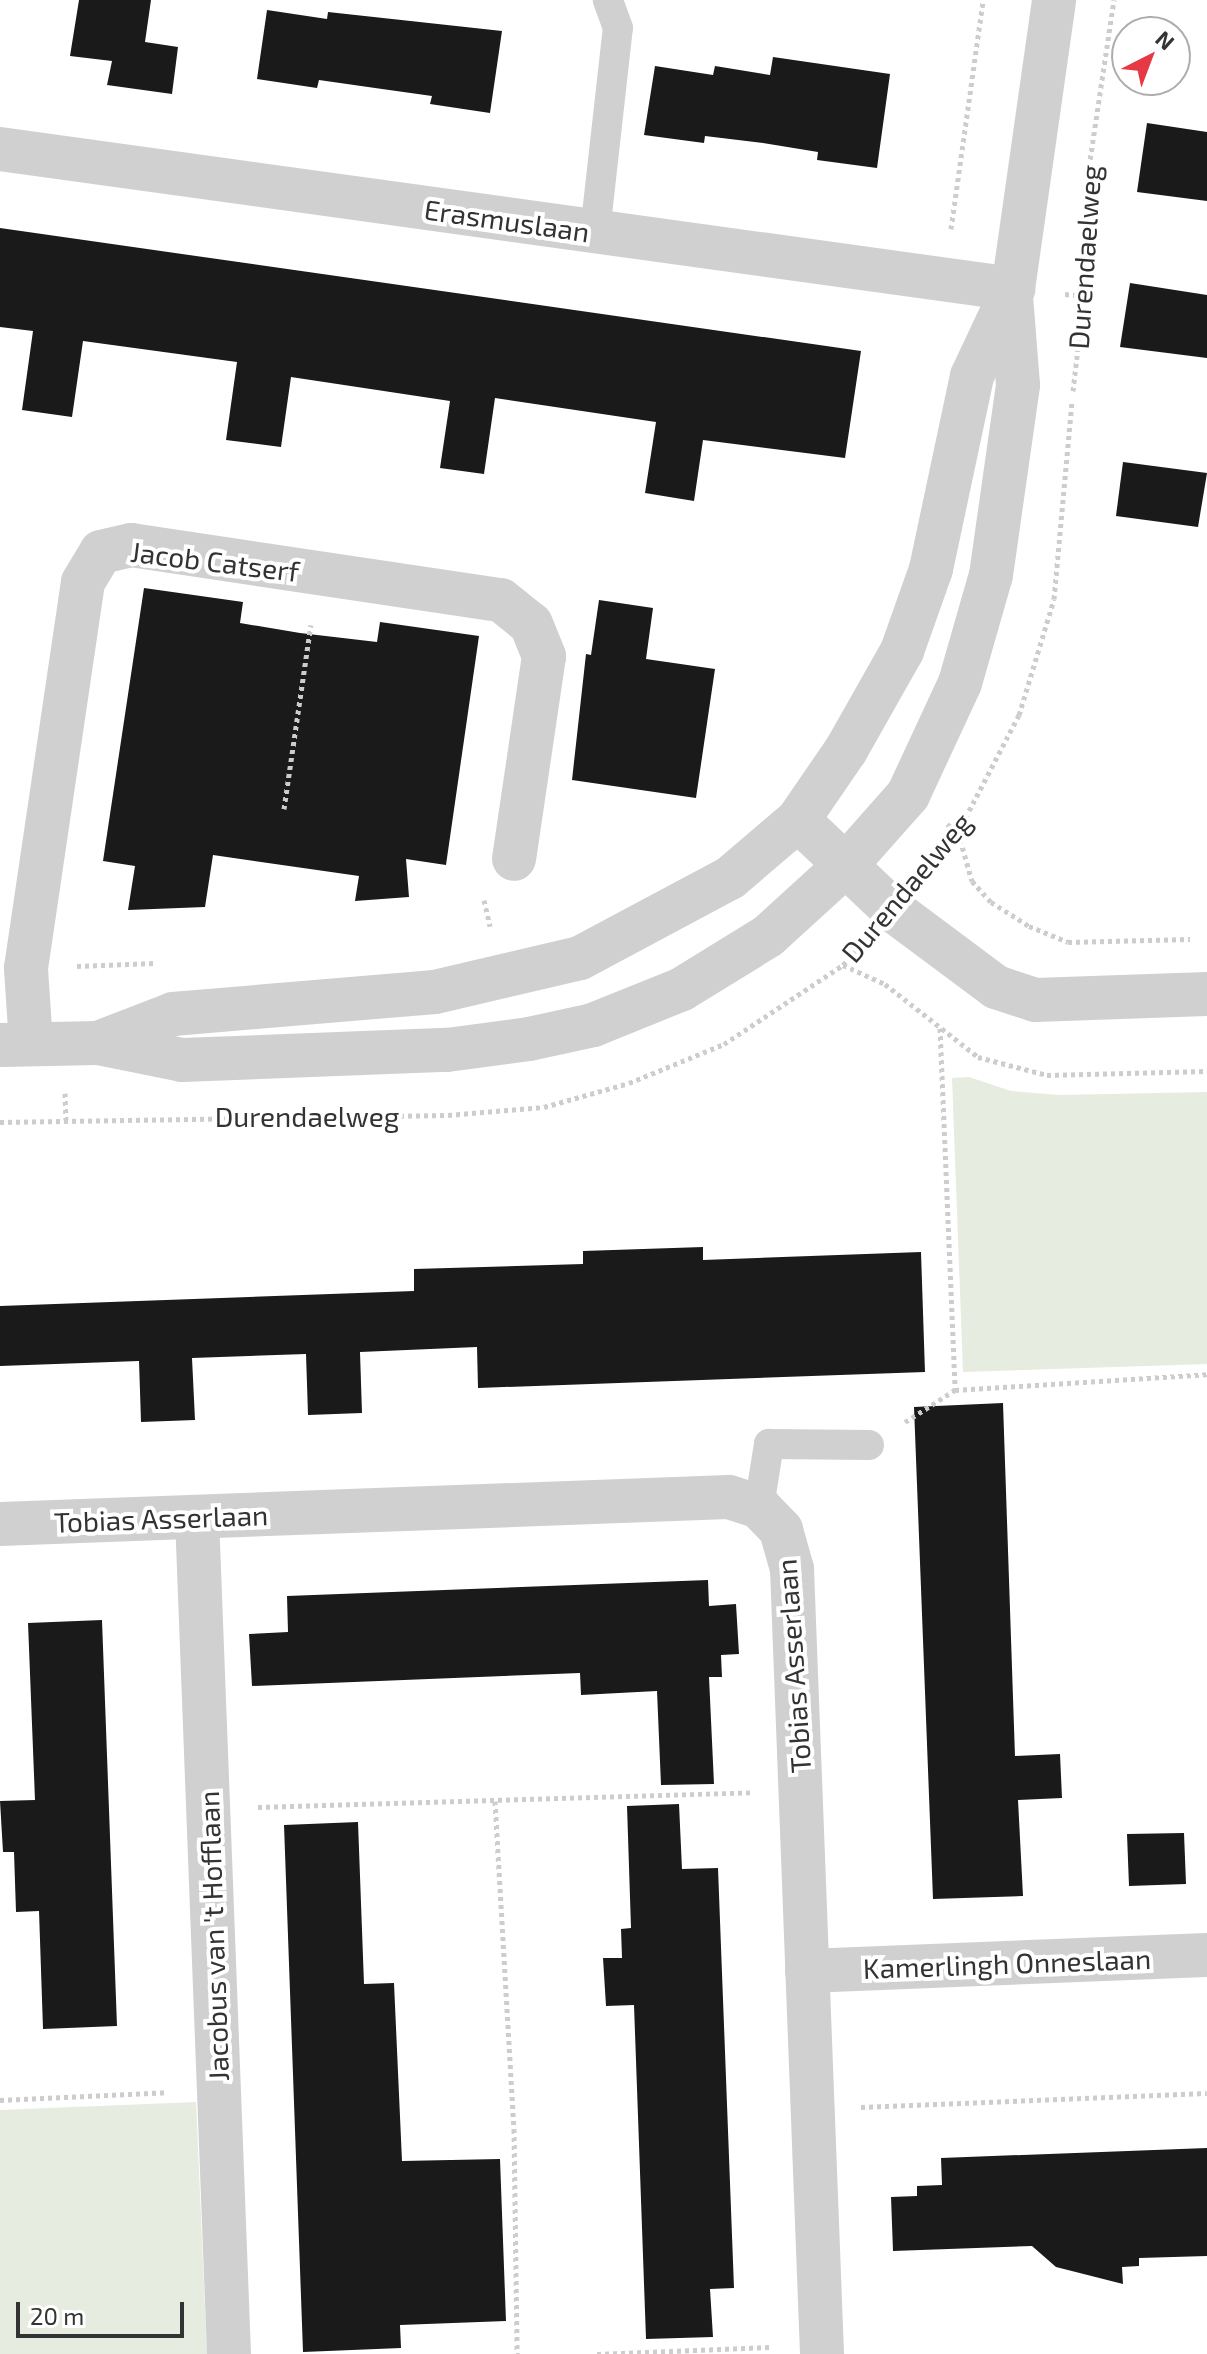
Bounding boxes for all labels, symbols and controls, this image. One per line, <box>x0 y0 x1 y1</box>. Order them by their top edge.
north arrow <box>1111 16 1191 96</box>
text: N <box>1151 25 1180 55</box>
street label: Durendaelweg <box>1061 164 1107 350</box>
street label: Erasmuslaan <box>422 192 592 248</box>
street label: Jacob Catserf <box>129 534 301 588</box>
street label: Durendaelweg <box>834 805 978 969</box>
street label: Durendaelweg <box>215 1099 399 1133</box>
street label: Tobias Asserlaan <box>53 1497 269 1539</box>
street label: Tobias Asserlaan <box>769 1557 817 1775</box>
street label: Jacobus van 't Hofflaan <box>191 1790 235 2082</box>
street label: Kamerlingh Onneslaan <box>862 1941 1152 1985</box>
scale bar <box>20 2286 188 2336</box>
text: 20 m <box>30 2301 84 2330</box>

